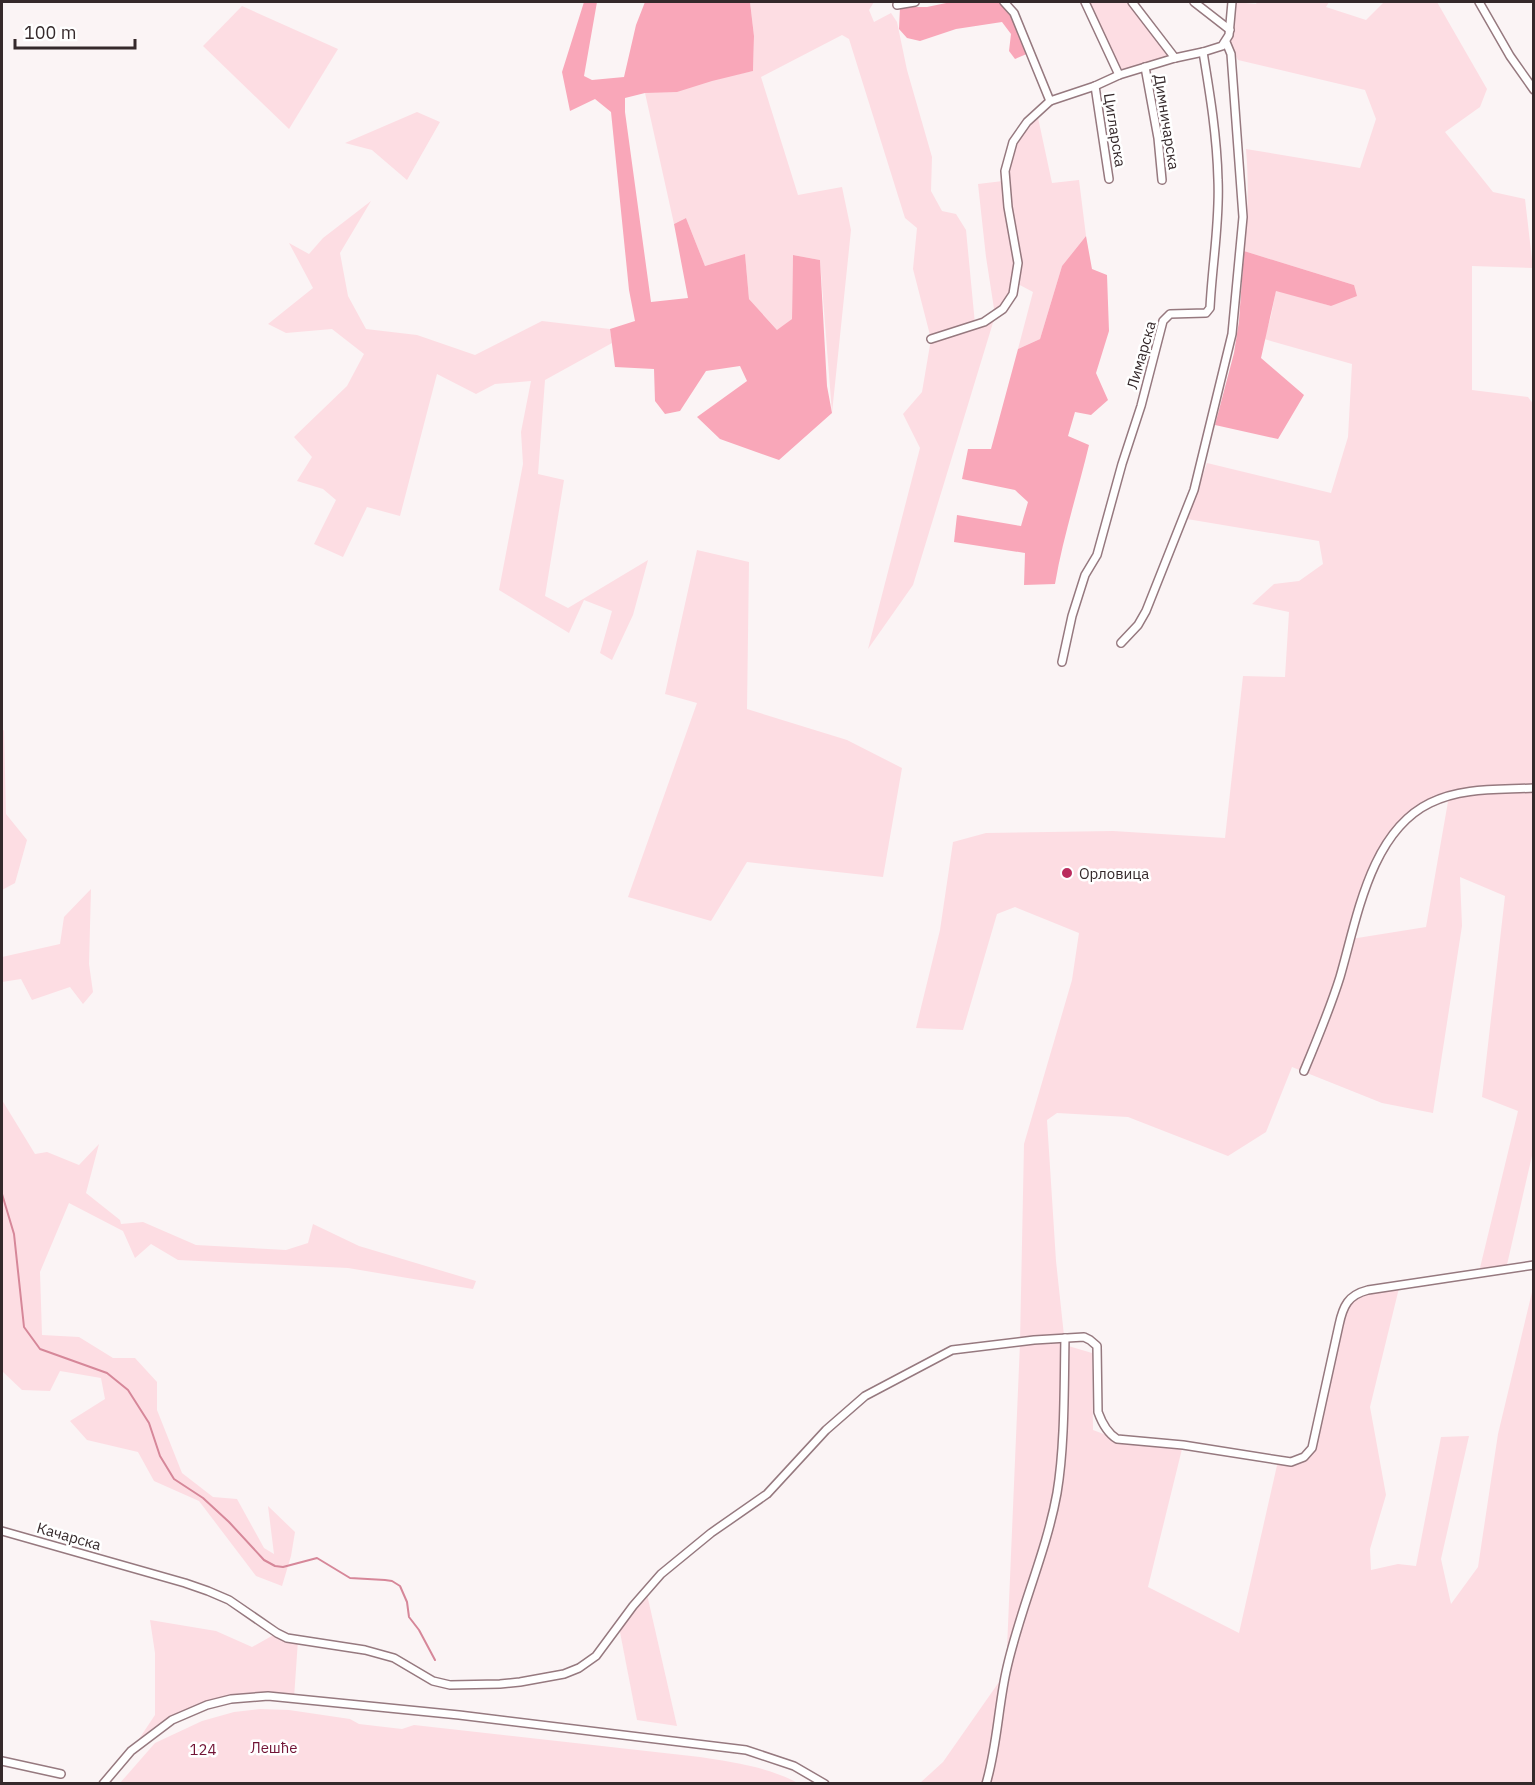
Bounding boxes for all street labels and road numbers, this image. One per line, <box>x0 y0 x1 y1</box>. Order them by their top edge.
street label: Димничарска <box>1150 73 1184 171</box>
street label: Цигларска <box>1100 92 1130 168</box>
street label: Лимарска <box>1122 319 1160 391</box>
street label: Качарска <box>35 1518 103 1554</box>

